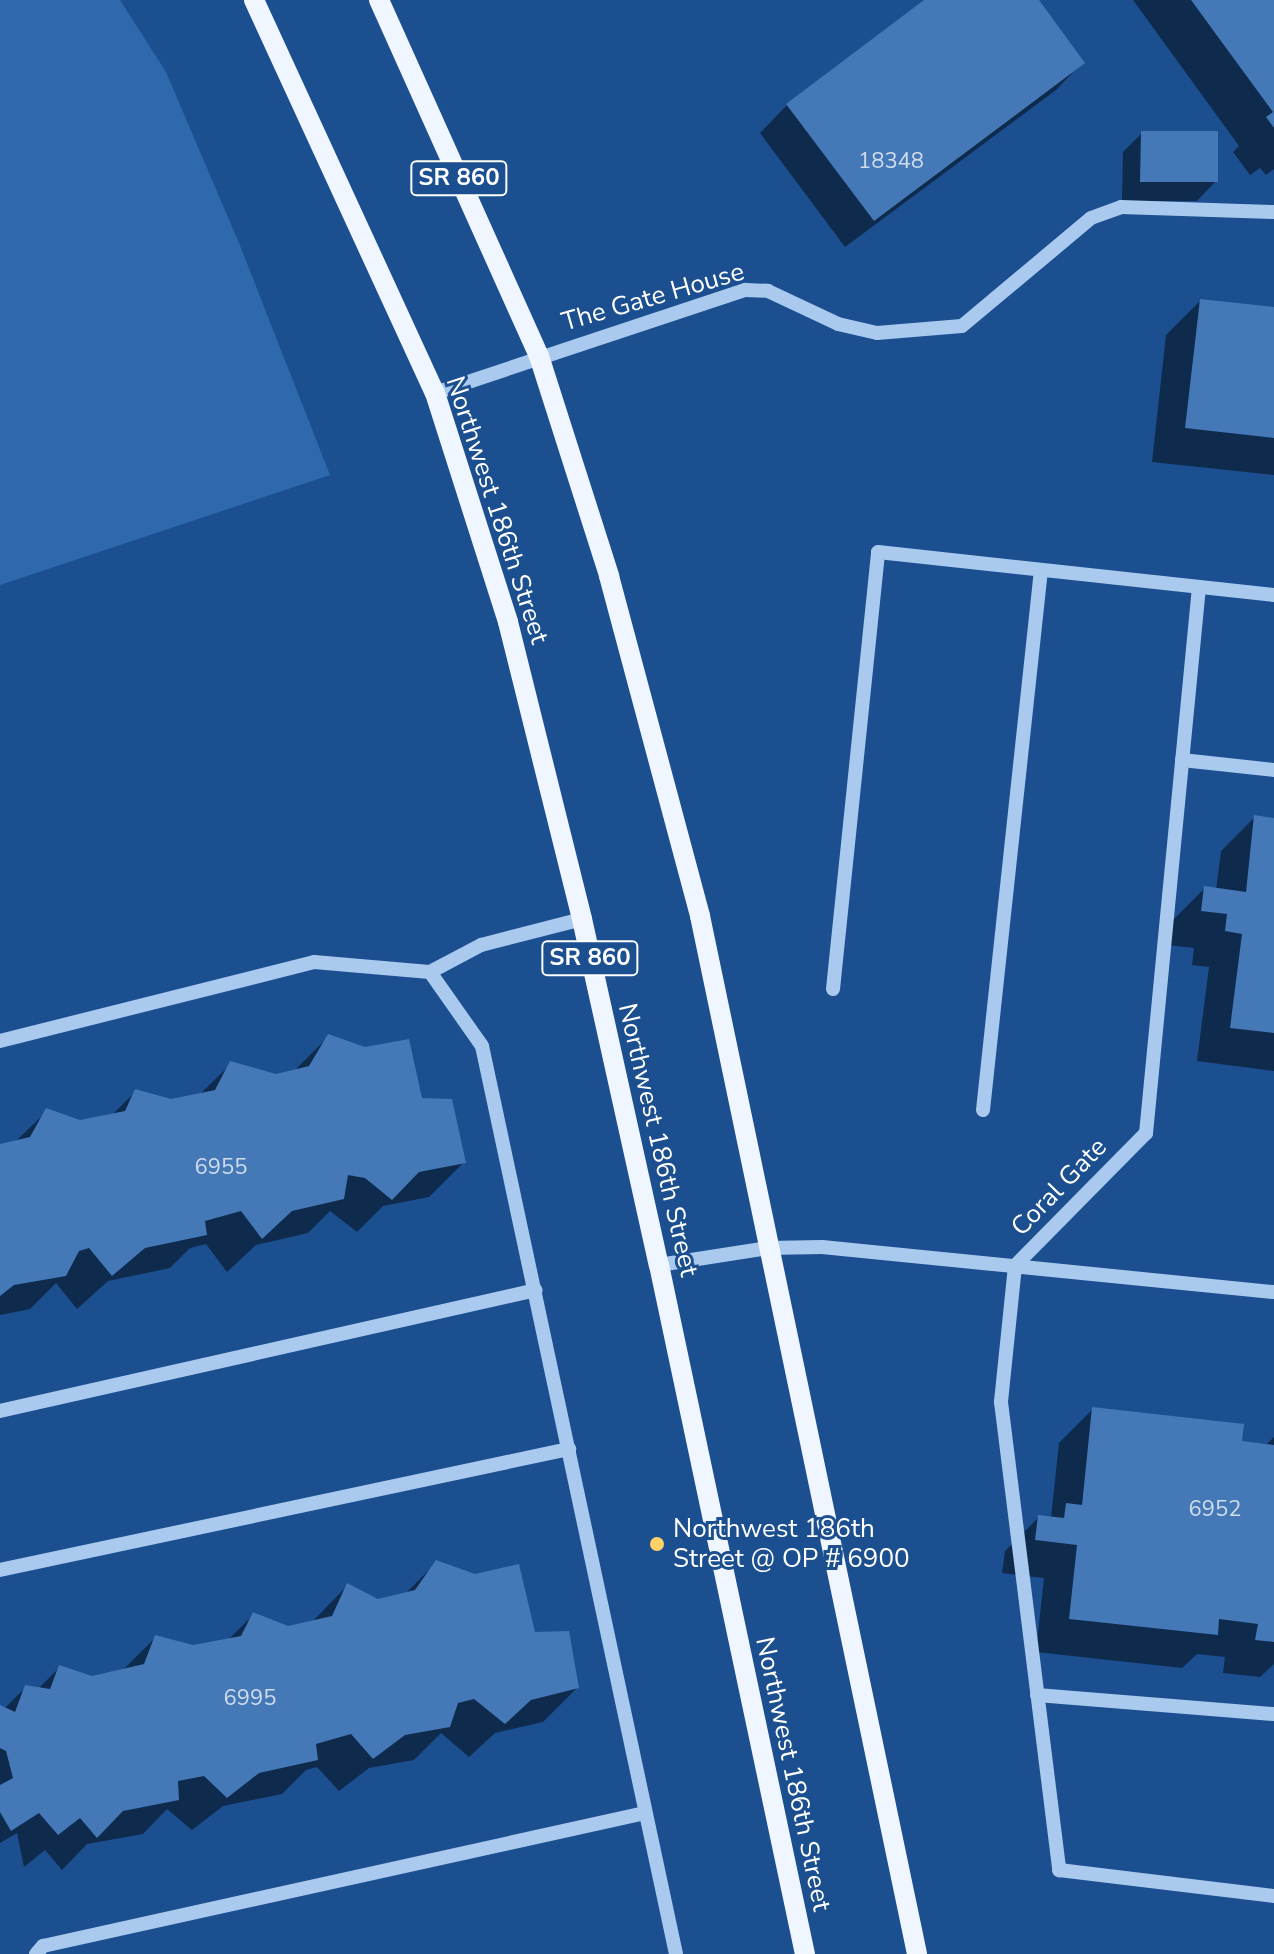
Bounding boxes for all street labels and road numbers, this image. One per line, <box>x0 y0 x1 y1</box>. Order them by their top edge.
road number: SR 860 <box>409 158 509 198</box>
street label: The Gate House <box>558 256 748 338</box>
street label: Northwest 186th Street <box>439 372 555 648</box>
road number: SR 860 <box>540 938 640 978</box>
street label: Northwest 186th Street <box>611 1000 705 1280</box>
street label: Coral Gate <box>1005 1132 1113 1242</box>
street label: Northwest 186th Street <box>749 1634 837 1914</box>

